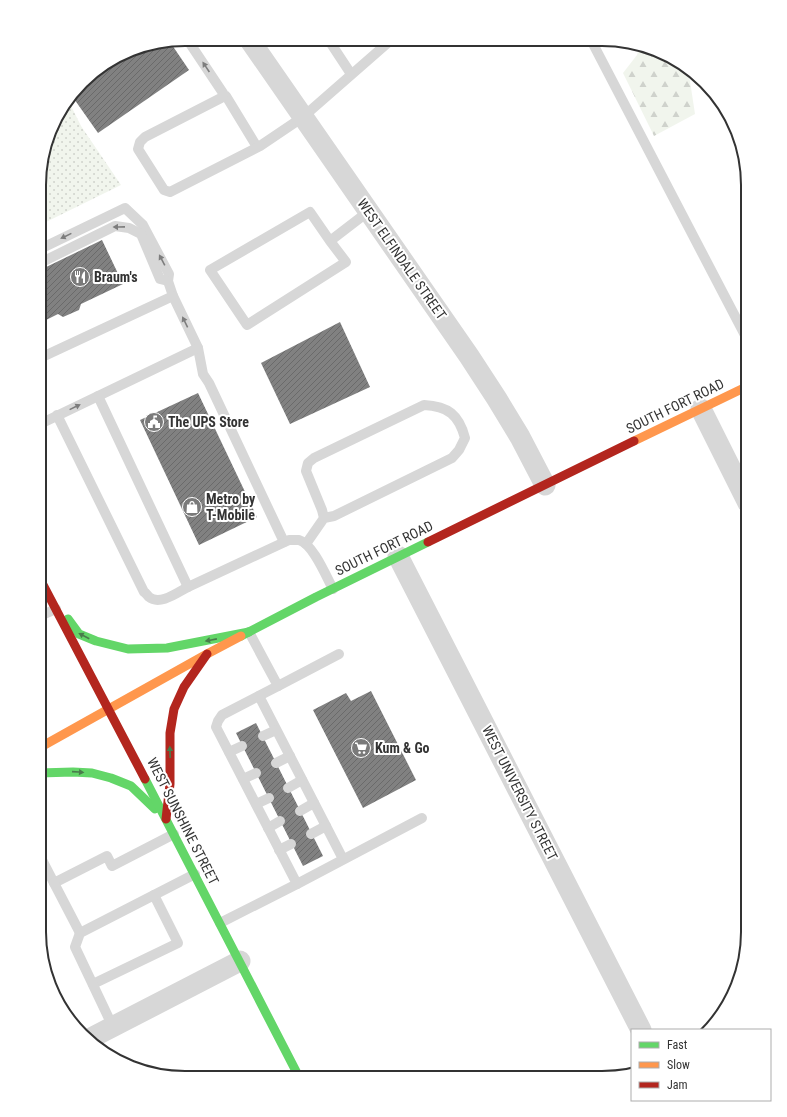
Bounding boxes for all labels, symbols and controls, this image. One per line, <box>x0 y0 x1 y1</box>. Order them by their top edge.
one-way arrow <box>202 62 210 72</box>
street label: WEST ELFINDALE STREET <box>354 196 450 322</box>
one-way arrow <box>112 224 125 230</box>
one-way arrow <box>61 233 72 239</box>
one-way arrow <box>158 254 165 266</box>
restaurant icon: Braum's <box>69 266 91 288</box>
place label: Braum's <box>94 269 138 285</box>
one-way arrow <box>182 316 188 328</box>
street label: SOUTH FORT ROAD <box>624 375 726 437</box>
one-way arrow <box>69 404 81 410</box>
public building icon: The UPS Store <box>143 411 165 433</box>
place label: The UPS Store <box>168 414 249 430</box>
place label: Metro by T-Mobile <box>206 491 256 523</box>
shop icon: Metro by T-Mobile <box>181 496 203 518</box>
street label: SOUTH FORT ROAD <box>333 517 435 579</box>
one-way arrow <box>78 632 90 639</box>
one-way arrow <box>205 637 217 643</box>
street label: WEST UNIVERSITY STREET <box>479 723 561 863</box>
supermarket icon: Kum & Go <box>350 737 372 759</box>
place label: Kum & Go <box>375 740 430 756</box>
one-way arrow <box>167 745 173 758</box>
street label: WEST SUNSHINE STREET <box>144 755 222 887</box>
one-way arrow <box>72 769 84 776</box>
legend <box>631 1029 771 1101</box>
text: Fast <box>667 1038 688 1052</box>
text: Slow <box>667 1058 690 1072</box>
text: Jam <box>667 1078 688 1092</box>

